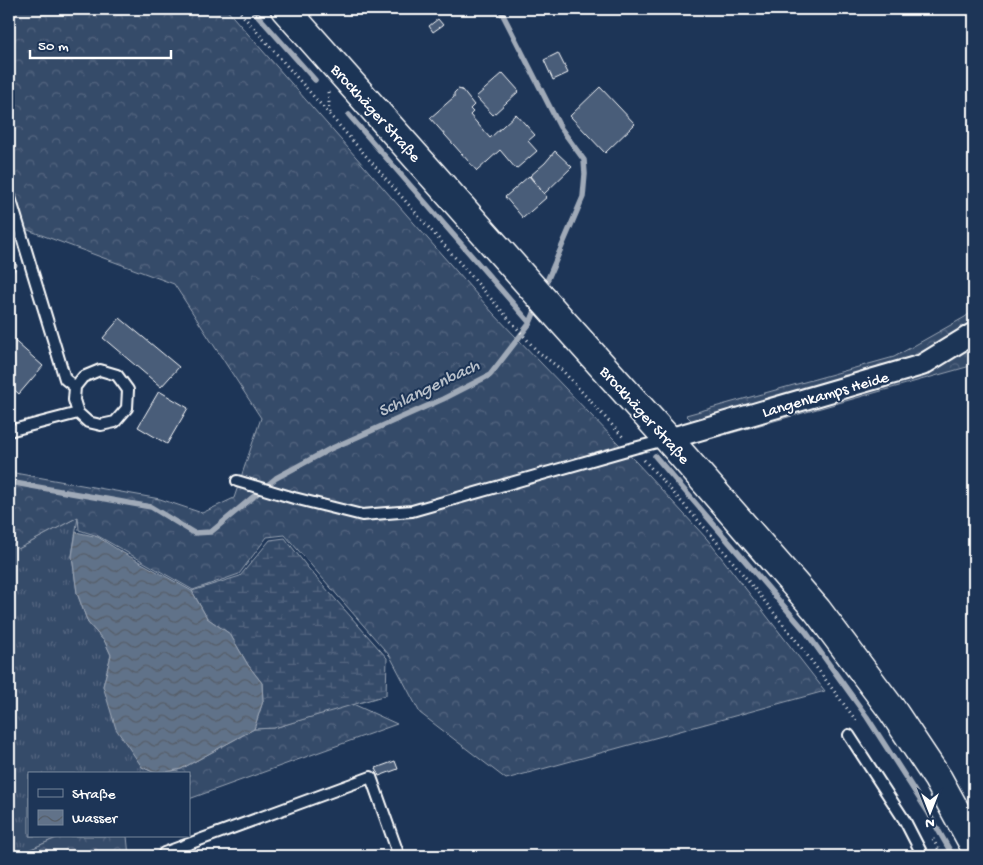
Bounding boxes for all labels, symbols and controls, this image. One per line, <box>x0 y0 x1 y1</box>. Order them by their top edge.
scale bar <box>30 28 171 60</box>
text: 50 m <box>38 38 69 56</box>
street label: Brockhäger Straße <box>325 61 424 168</box>
water label: Schlangenbach <box>375 356 483 423</box>
street label: Brockhäger Straße <box>594 363 693 470</box>
street label: Langenkamps Heide <box>761 369 892 424</box>
legend <box>28 772 190 838</box>
text: Straße <box>72 786 116 804</box>
north arrow <box>906 788 956 838</box>
text: Wasser <box>72 810 119 828</box>
text: N <box>925 814 935 831</box>

